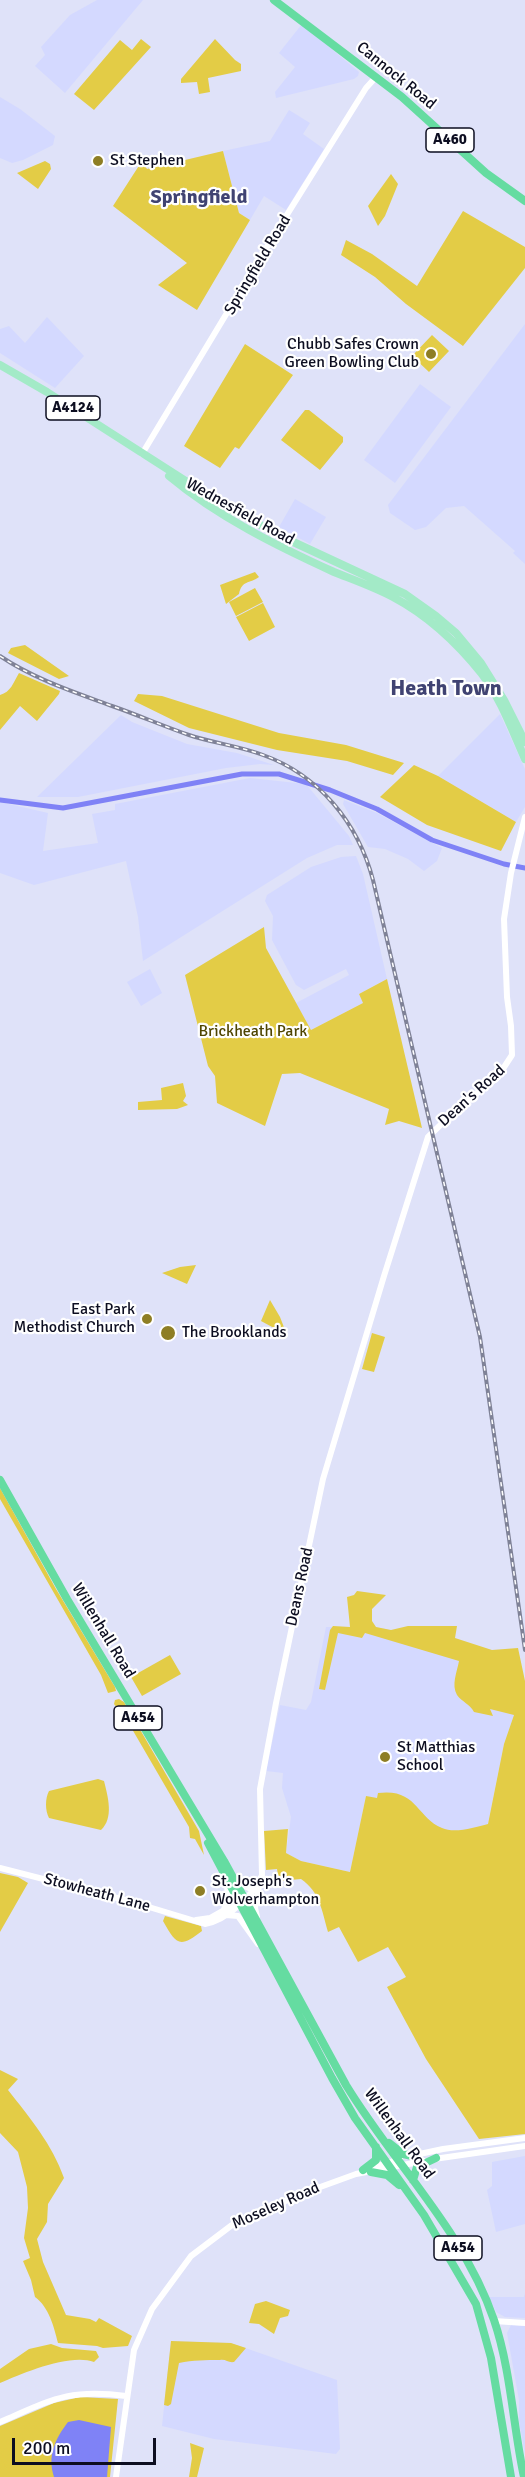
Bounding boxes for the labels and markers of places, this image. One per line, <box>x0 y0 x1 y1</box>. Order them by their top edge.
place label: St Stephen <box>110 151 184 171</box>
marker: St Stephen <box>91 154 105 168</box>
place label: Chubb Safes Crown Green Bowling Club <box>284 335 419 373</box>
marker: Chubb Safes Crown Green Bowling Club <box>424 347 438 361</box>
place label: East Park Methodist Church <box>14 1300 135 1338</box>
marker: East Park Methodist Church <box>140 1312 154 1326</box>
place label: The Brooklands <box>182 1323 287 1343</box>
marker: The Brooklands <box>159 1324 177 1342</box>
place label: St Matthias School <box>397 1738 475 1776</box>
marker: St Matthias School <box>378 1750 392 1764</box>
place label: St. Joseph's Wolverhampton <box>212 1872 319 1910</box>
marker: St. Joseph's Wolverhampton <box>193 1884 207 1898</box>

